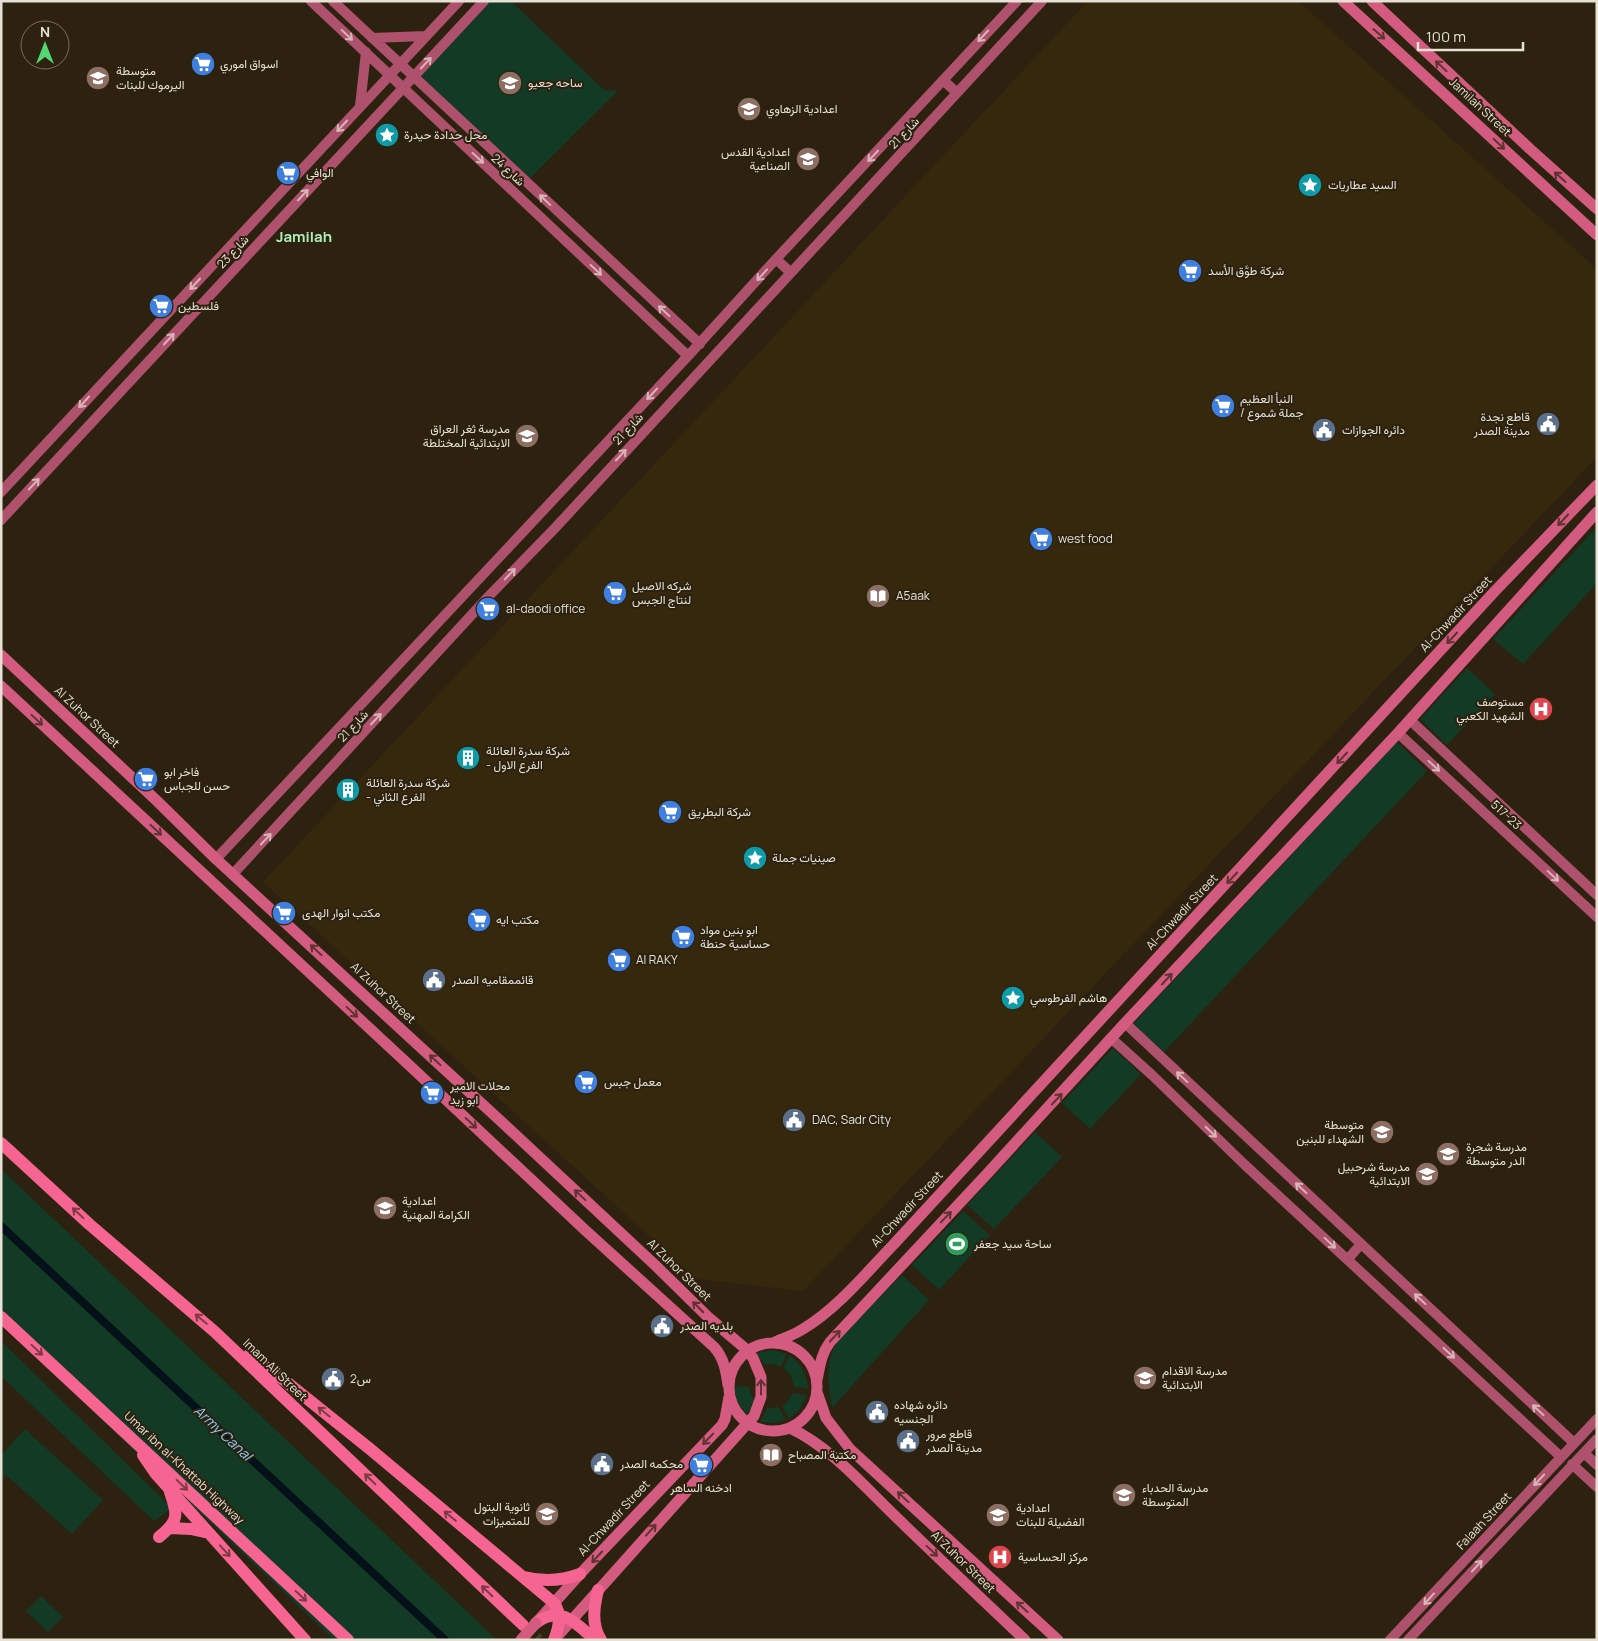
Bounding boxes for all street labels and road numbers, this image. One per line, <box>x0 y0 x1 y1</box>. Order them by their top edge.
street label: Jamilah Street <box>1445 73 1515 140</box>
street label: شارع 21 <box>884 113 924 153</box>
street label: شارع 24 <box>487 150 529 190</box>
street label: شارع 23 <box>213 231 253 273</box>
street label: شارع 21 <box>608 409 648 449</box>
street label: Al-Chwadir Street <box>1416 572 1496 655</box>
street label: Al Zuhor Street <box>51 682 124 751</box>
street label: شارع 21 <box>333 706 373 746</box>
street label: 517-23 <box>1487 796 1525 833</box>
street label: Al-Chwadir Street <box>1142 870 1222 953</box>
street label: Al Zuhor Street <box>347 958 420 1027</box>
street label: Al-Chwadir Street <box>867 1167 947 1250</box>
street label: Al Zuhor Street <box>643 1235 715 1305</box>
street label: Imam Ali Street <box>240 1335 311 1405</box>
street label: Umar ibn al-Khattab Highway <box>121 1407 249 1528</box>
street label: Al-Chwadir Street <box>574 1476 654 1559</box>
street label: Falaah Street <box>1452 1488 1515 1553</box>
street label: Al Zuhor Street <box>927 1527 999 1597</box>

